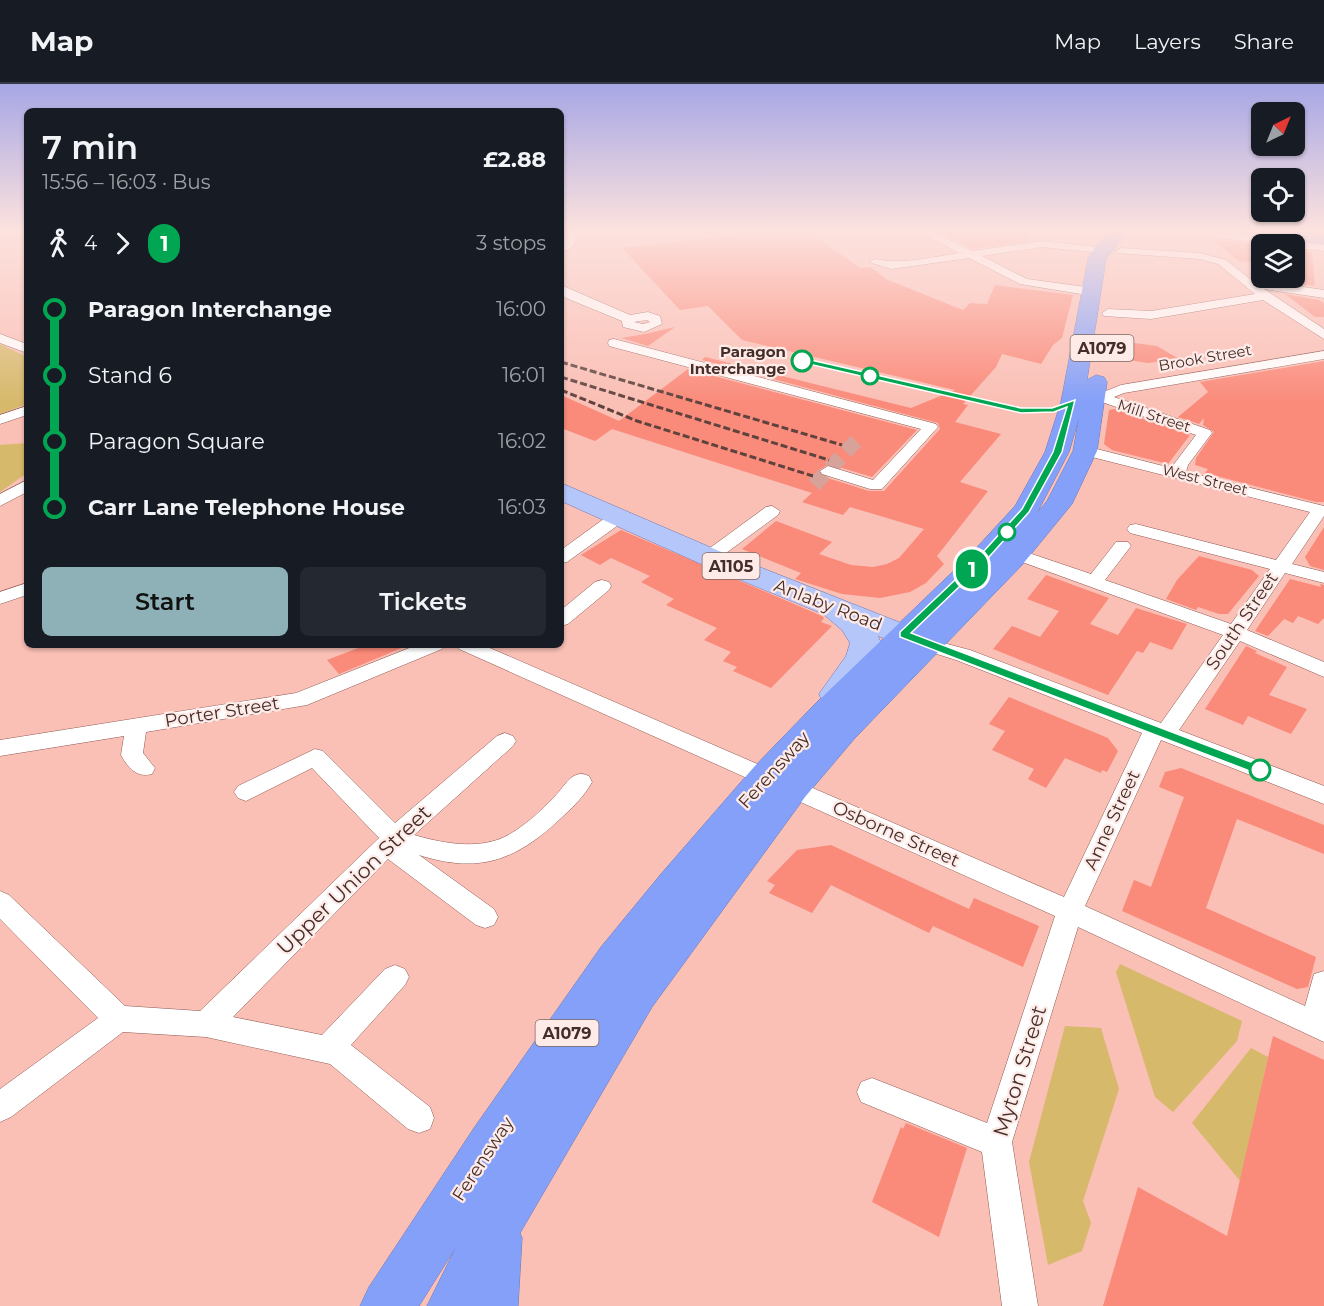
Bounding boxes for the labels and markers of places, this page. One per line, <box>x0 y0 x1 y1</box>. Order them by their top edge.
place label: Paragon Interchange <box>690 342 786 378</box>
marker: Paragon Interchange <box>791 350 813 372</box>
unlabelled marker <box>861 367 879 385</box>
unlabelled marker <box>998 523 1016 541</box>
unlabelled marker <box>1249 759 1271 781</box>

